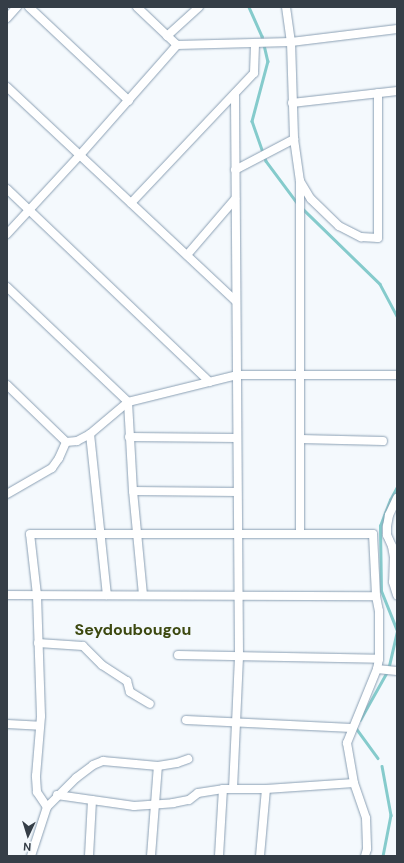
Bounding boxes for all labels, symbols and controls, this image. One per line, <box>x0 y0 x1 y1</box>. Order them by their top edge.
district label: Seydoubougou <box>75 620 191 640</box>
north arrow <box>8 815 48 855</box>
text: N <box>23 840 32 854</box>

